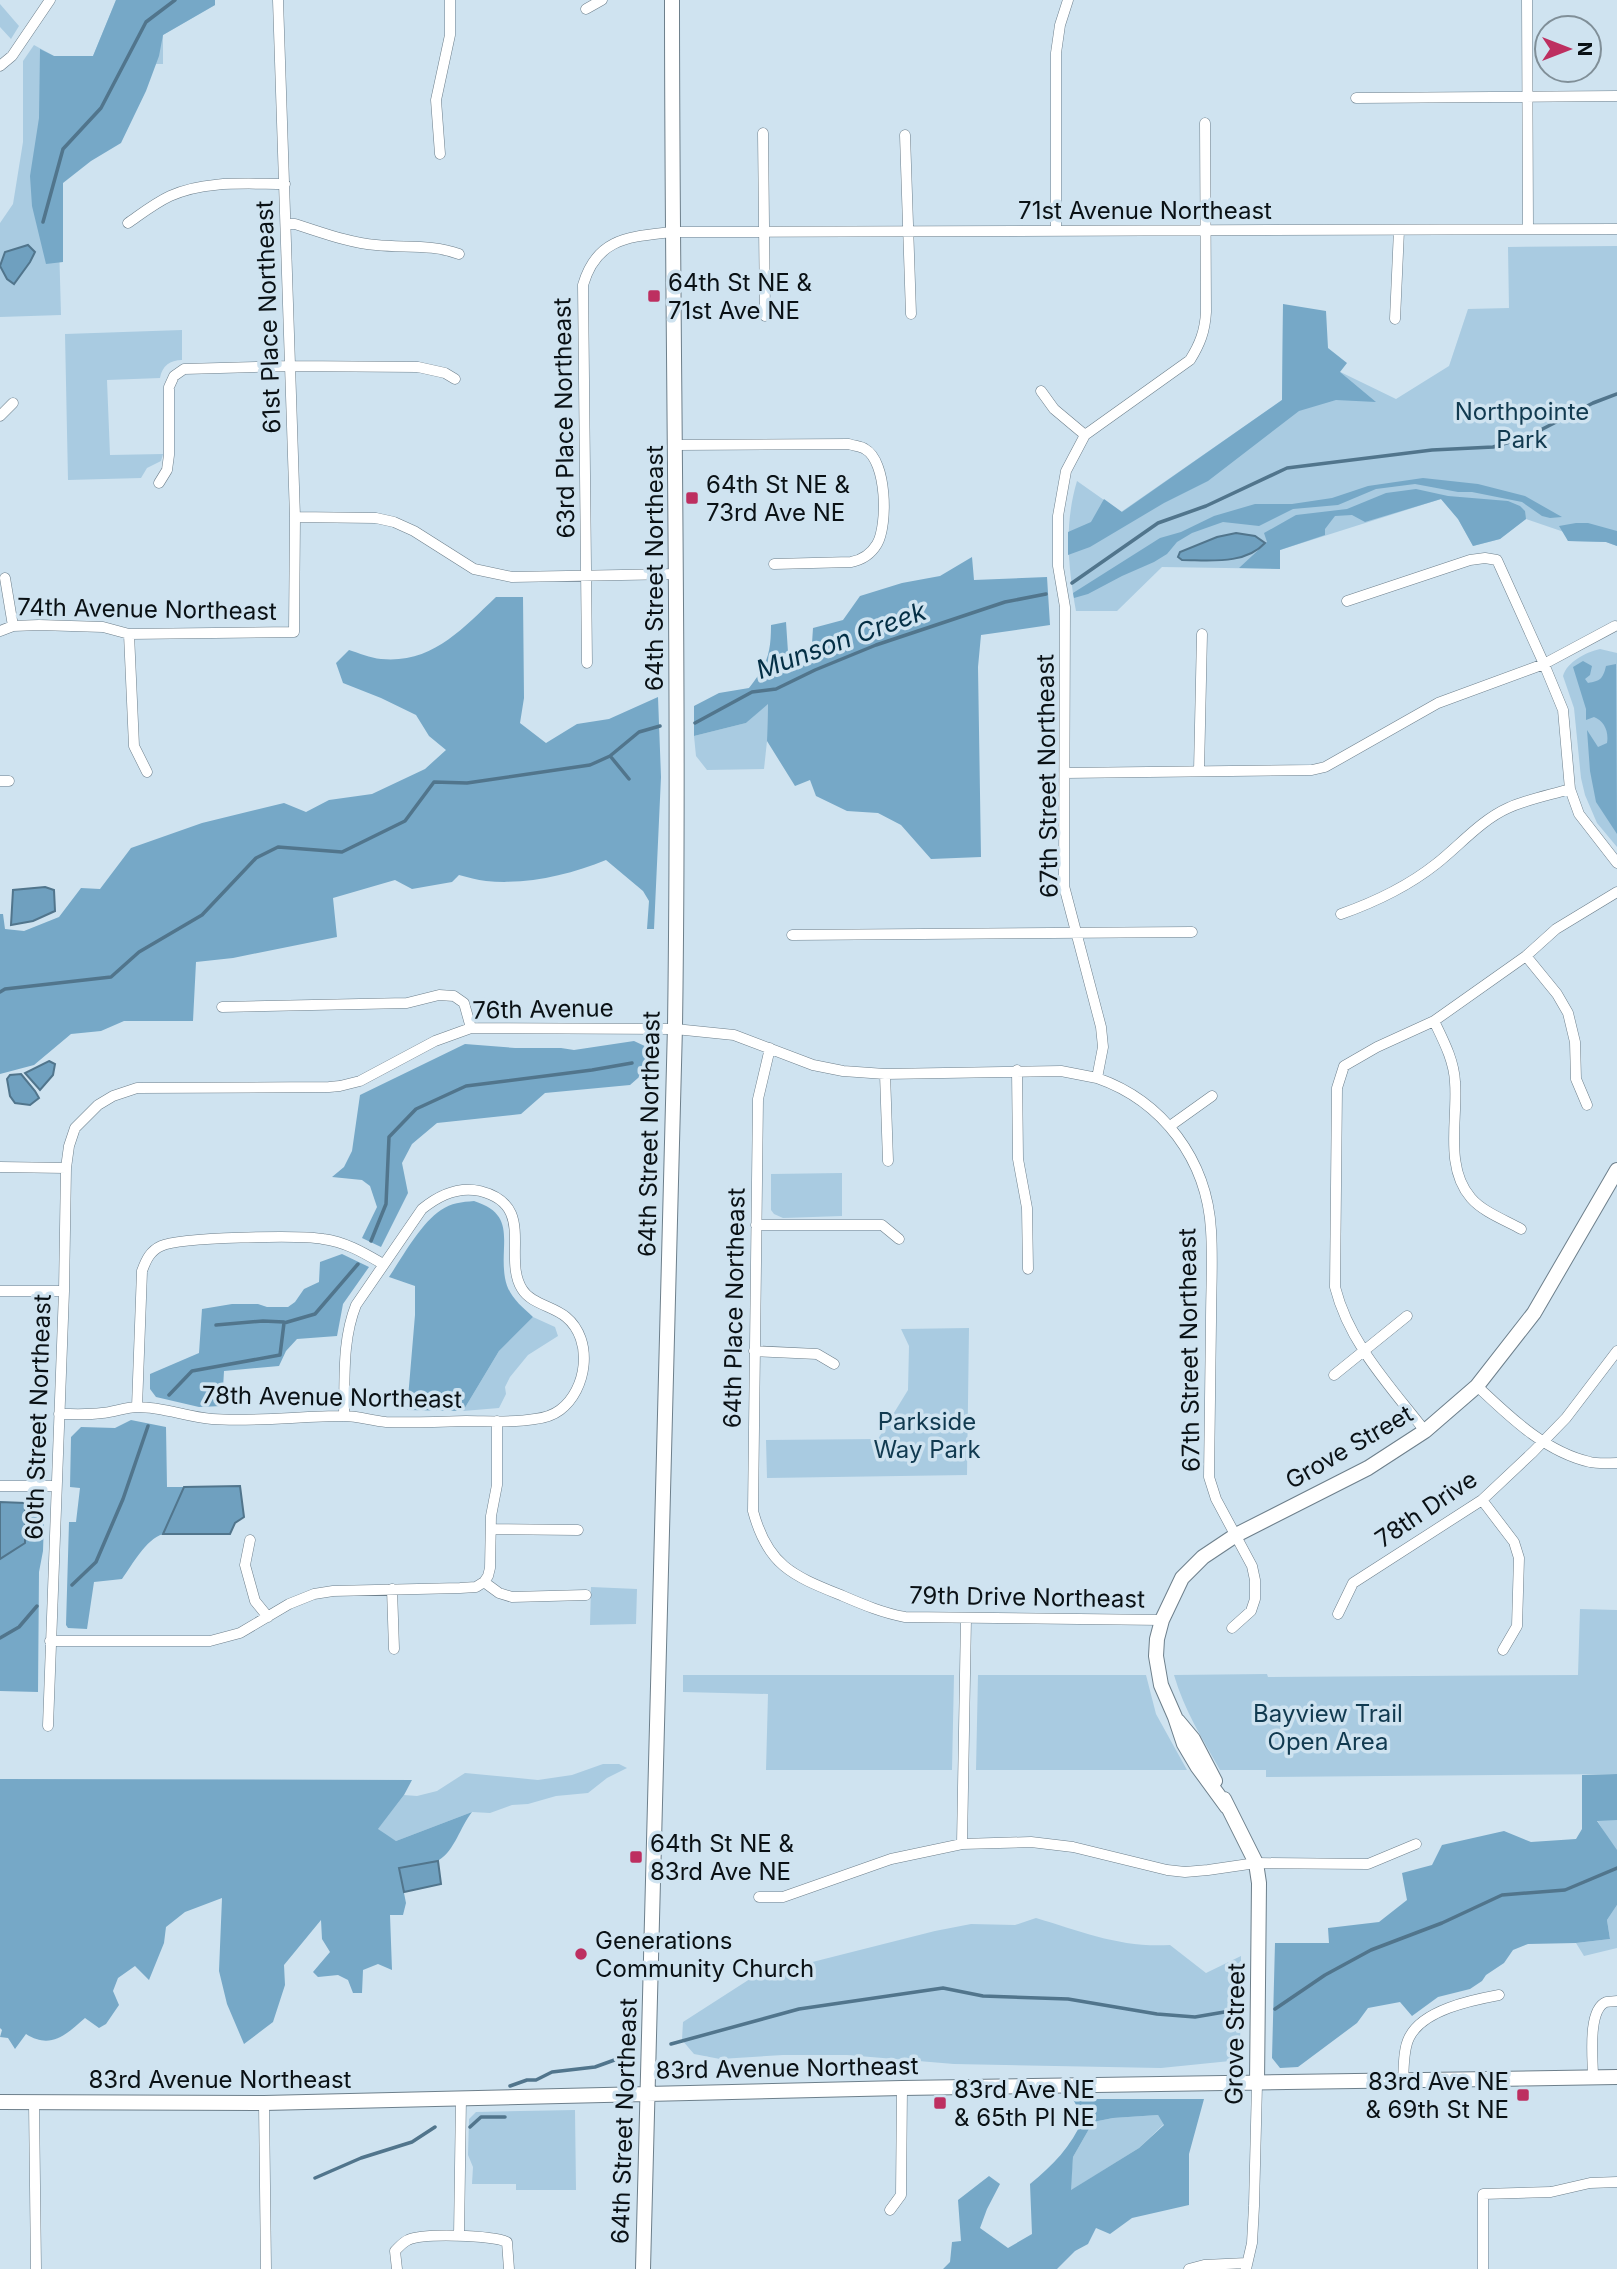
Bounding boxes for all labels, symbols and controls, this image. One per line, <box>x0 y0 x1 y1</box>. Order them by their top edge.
north arrow <box>1533 14 1603 84</box>
text: N <box>1573 42 1596 56</box>
street label: 71st Avenue Northeast <box>1018 196 1272 225</box>
street label: 61st Place Northeast <box>249 200 287 434</box>
place label: 64th St NE & 71st Ave NE <box>668 268 812 325</box>
marker: 64th St NE & 71st Ave NE <box>646 288 662 304</box>
street label: 63rd Place Northeast <box>547 297 581 539</box>
park label: Northpointe Park <box>1455 397 1589 454</box>
street label: 64th Street Northeast <box>640 445 669 691</box>
place label: 64th St NE & 73rd Ave NE <box>706 470 850 527</box>
marker: 64th St NE & 73rd Ave NE <box>684 490 700 506</box>
street label: 74th Avenue Northeast <box>17 592 277 626</box>
water label: Munson Creek <box>752 595 931 685</box>
street label: 67th Street Northeast <box>1030 654 1064 898</box>
street label: 76th Avenue <box>472 993 614 1025</box>
street label: 64th Street Northeast <box>632 1011 666 1257</box>
street label: 64th Place Northeast <box>717 1187 751 1428</box>
street label: 67th Street Northeast <box>1172 1228 1206 1472</box>
street label: 60th Street Northeast <box>19 1294 57 1540</box>
street label: 78th Avenue Northeast <box>202 1380 462 1414</box>
street label: Grove Street <box>1280 1399 1418 1495</box>
park label: Parkside Way Park <box>873 1407 981 1464</box>
street label: 78th Drive <box>1370 1464 1482 1554</box>
street label: 79th Drive Northeast <box>909 1580 1145 1614</box>
park label: Bayview Trail Open Area <box>1253 1699 1403 1756</box>
place label: 64th St NE & 83rd Ave NE <box>650 1829 794 1886</box>
marker: 64th St NE & 83rd Ave NE <box>628 1849 644 1865</box>
place label: Generations Community Church <box>595 1926 814 1983</box>
marker: Generations Community Church <box>573 1946 589 1962</box>
street label: Grove Street <box>1219 1963 1251 2105</box>
street label: 64th Street Northeast <box>605 1998 643 2244</box>
street label: 83rd Avenue Northeast <box>655 2051 919 2085</box>
street label: 83rd Avenue Northeast <box>89 2065 352 2094</box>
place label: 83rd Ave NE & 69th St NE <box>1365 2067 1509 2124</box>
place label: 83rd Ave NE & 65th Pl NE <box>954 2075 1095 2132</box>
marker: 83rd Ave NE & 69th St NE <box>1515 2087 1531 2103</box>
marker: 83rd Ave NE & 65th Pl NE <box>932 2095 948 2111</box>

